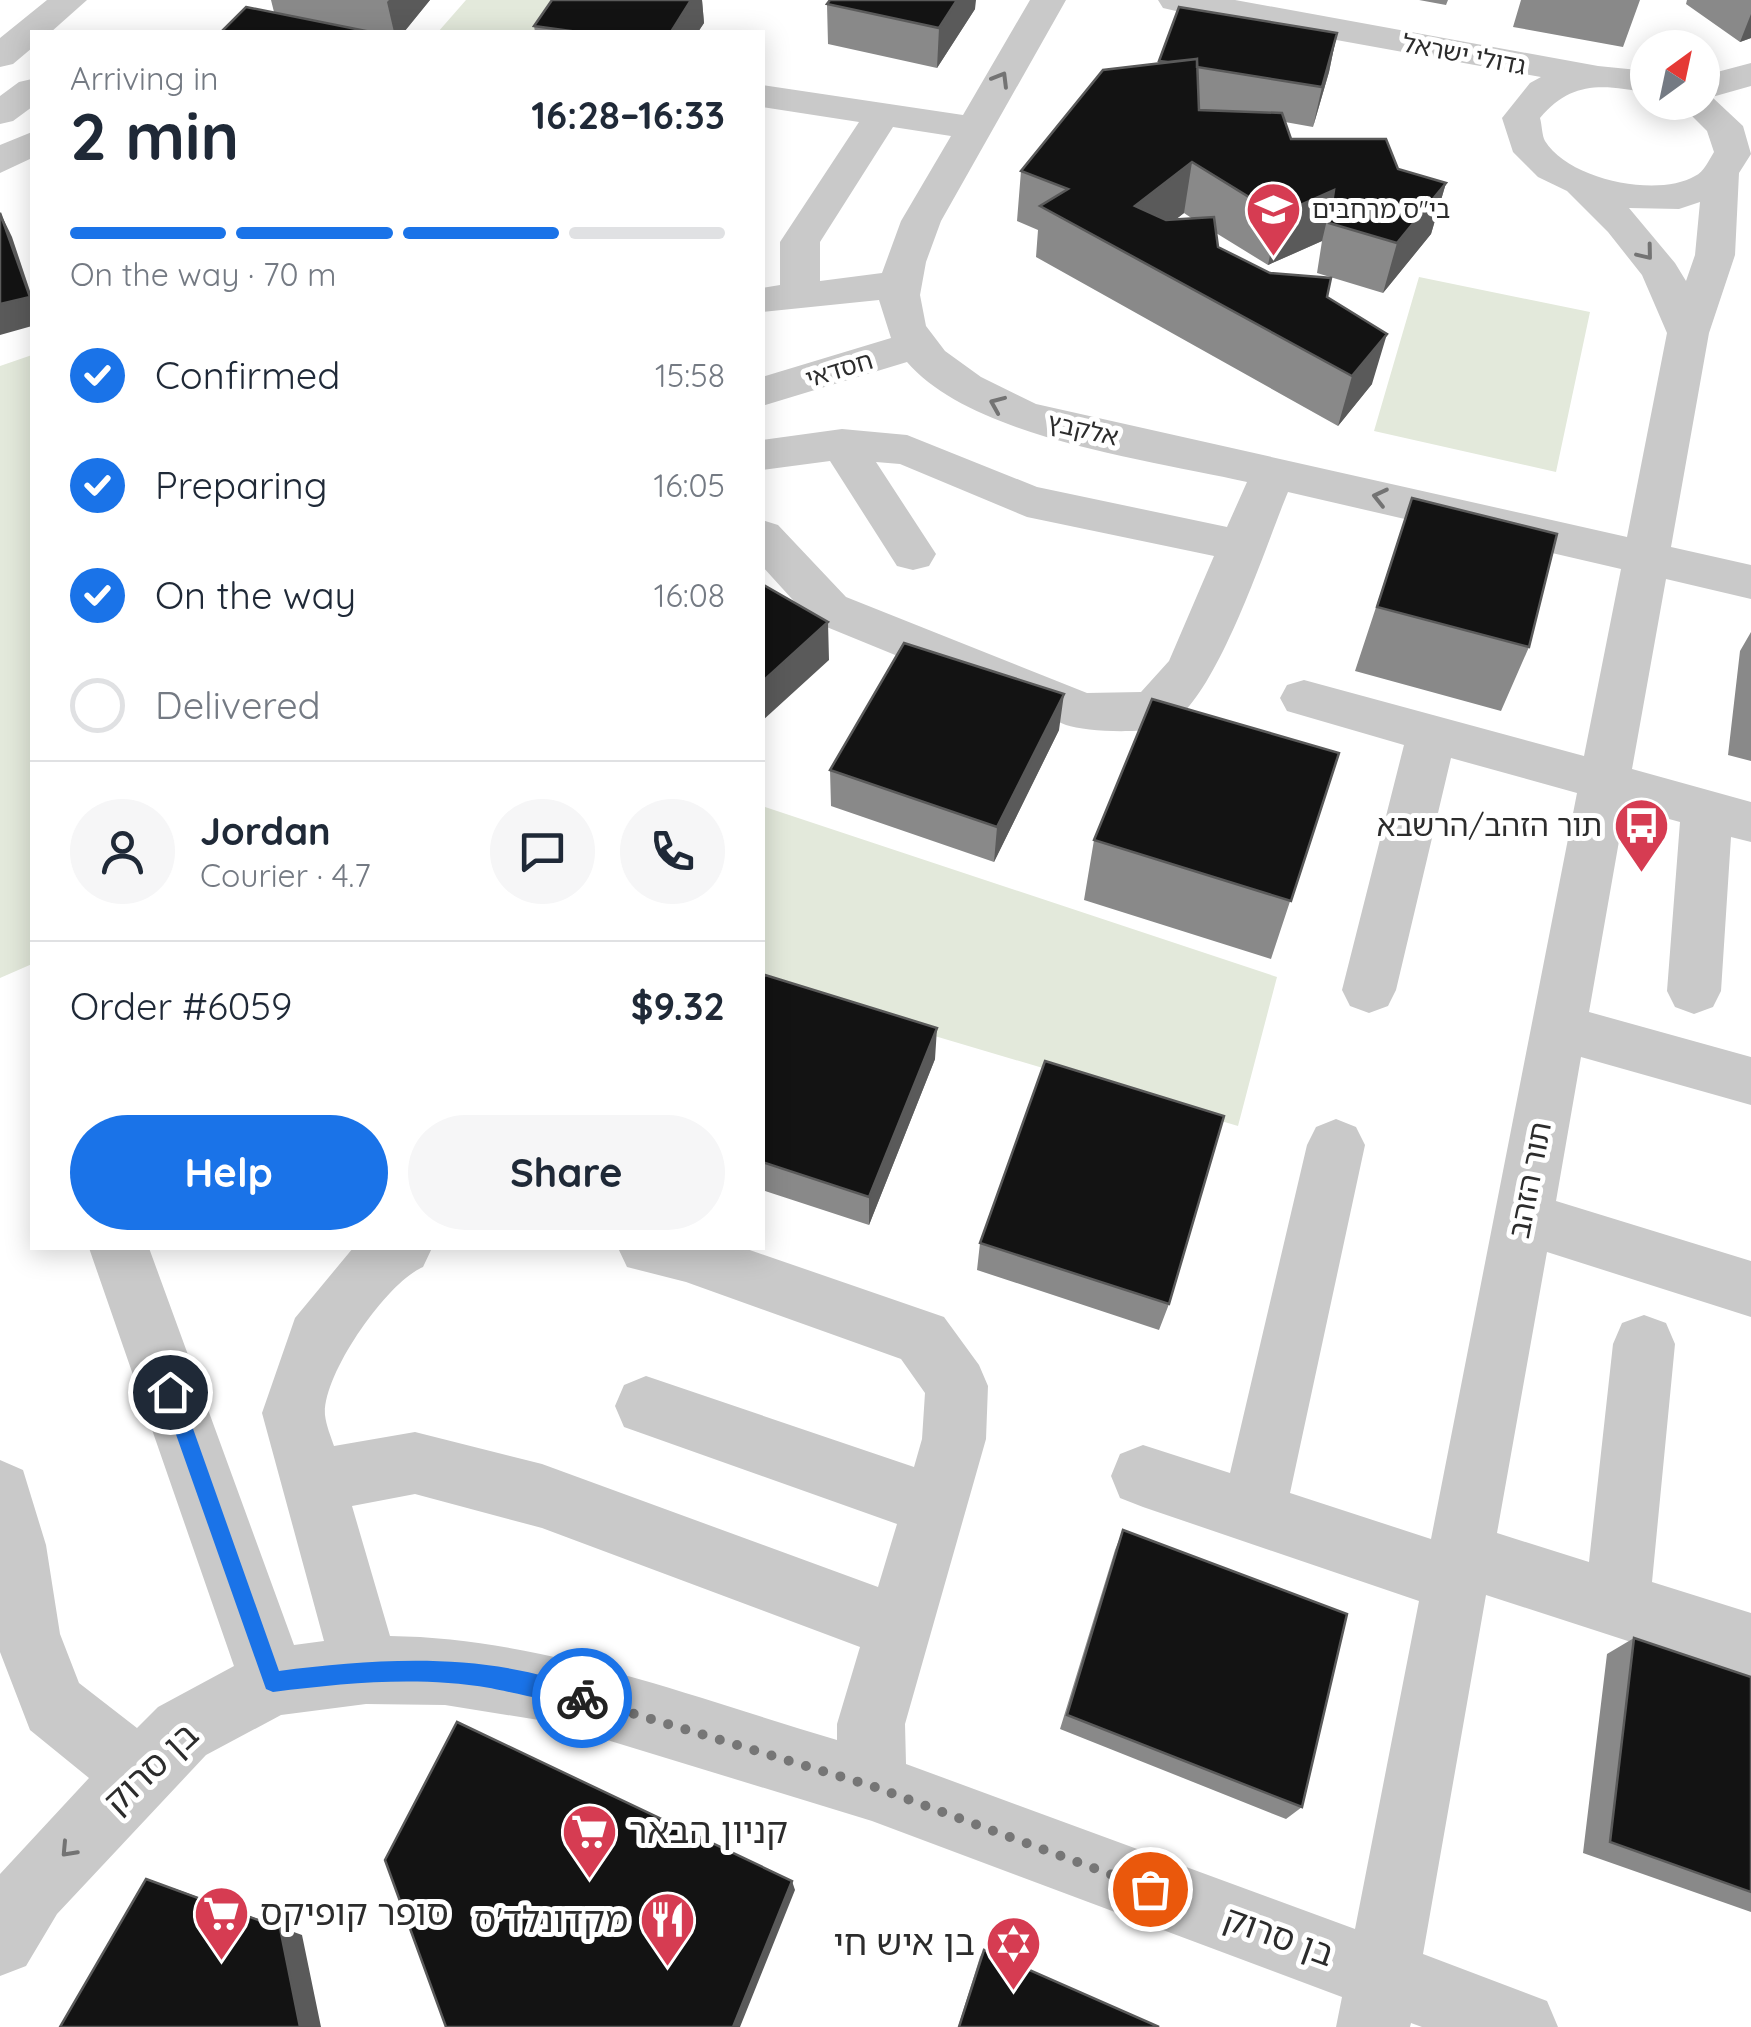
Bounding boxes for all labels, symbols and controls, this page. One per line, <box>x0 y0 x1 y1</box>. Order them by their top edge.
street label: גדולי ישראל <box>1400 26 1528 81</box>
north arrow <box>1630 30 1720 120</box>
map controls <box>1630 30 1720 120</box>
text: Arriving in <box>70 58 219 98</box>
one-way arrow <box>989 72 1008 90</box>
text: 16:28–16:33 <box>531 91 725 139</box>
text: 2 min <box>70 95 239 176</box>
school or university icon: בי"ס מרחבים <box>1243 179 1303 258</box>
place label: בי"ס מרחבים <box>1312 193 1450 224</box>
one-way arrow <box>1634 241 1652 259</box>
text: On the way · 70 m <box>70 254 336 294</box>
street label: חסדאי <box>801 344 876 393</box>
icon: check <box>70 348 125 403</box>
text: Confirmed <box>155 351 340 399</box>
text: 15:58 <box>655 355 725 395</box>
one-way arrow <box>989 396 1007 416</box>
street label: אלקבץ <box>1045 405 1122 452</box>
icon: check <box>70 458 125 513</box>
text: Preparing <box>155 461 327 509</box>
text: 16:05 <box>653 465 725 505</box>
one-way arrow <box>1372 488 1389 509</box>
icon: check <box>70 568 125 623</box>
text: On the way <box>155 571 356 619</box>
text: 16:08 <box>654 575 725 615</box>
text: Delivered <box>155 681 321 729</box>
bus stop icon: תור הזהב/הרשבא <box>1611 796 1671 875</box>
button: person <box>70 799 175 904</box>
button: chat <box>490 799 595 904</box>
button: phone <box>620 799 725 904</box>
place label: תור הזהב/הרשבא <box>1377 806 1602 844</box>
text: Jordan <box>200 807 331 855</box>
text: Courier · 4.7 <box>200 855 371 895</box>
text: Order #6059 <box>70 982 292 1030</box>
text: $9.32 <box>631 982 725 1030</box>
button: Help <box>70 1115 388 1230</box>
button: Share <box>408 1115 725 1230</box>
street label: תור הזהב <box>1499 1118 1559 1241</box>
pin <box>128 1350 213 1435</box>
icon: home <box>143 1365 198 1420</box>
courier <box>532 1648 632 1748</box>
icon: bike <box>555 1671 610 1726</box>
street label: בן סרוק <box>94 1712 207 1822</box>
supermarket icon: קניון הבאר <box>560 1801 620 1880</box>
place label: קניון הבאר <box>629 1808 788 1852</box>
one-way arrow <box>62 1838 80 1857</box>
pin <box>1108 1847 1193 1932</box>
icon: bag <box>1123 1862 1178 1917</box>
supermarket icon: סופר קופיקס <box>191 1883 251 1962</box>
place label: סופר קופיקס <box>260 1890 449 1934</box>
restaurant icon: מקדונלד'ס <box>637 1890 697 1969</box>
street label: בן סרוק <box>1218 1895 1340 1975</box>
place label: מקדונלד'ס <box>474 1897 628 1941</box>
synagogue icon: בן איש חי <box>984 1913 1044 1992</box>
place label: בן איש חי <box>834 1920 975 1964</box>

